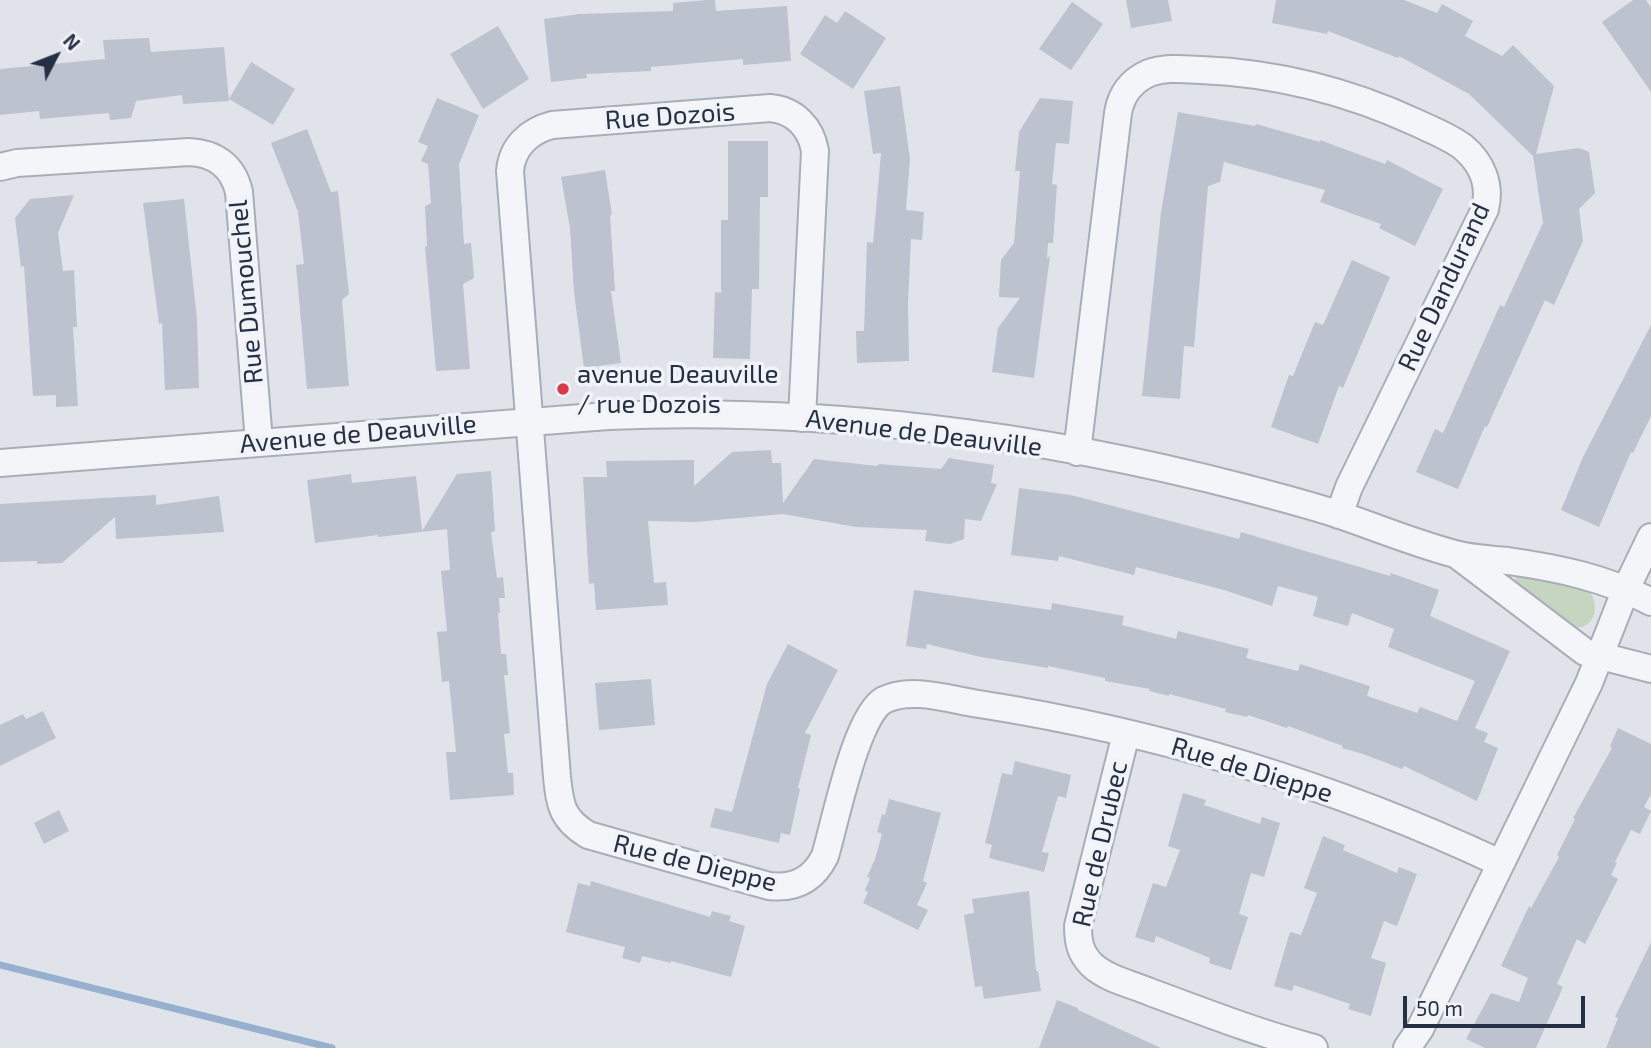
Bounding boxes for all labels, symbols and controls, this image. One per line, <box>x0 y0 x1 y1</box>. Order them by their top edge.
north arrow <box>21 21 91 91</box>
text: N <box>59 29 85 54</box>
street label: Rue Dozois <box>604 96 736 136</box>
street label: Rue Dandurand <box>1391 198 1497 376</box>
street label: Rue Dumouchel <box>222 199 270 385</box>
place label: avenue Deauville / rue Dozois <box>577 358 778 420</box>
marker: avenue Deauville / rue Dozois <box>555 381 571 397</box>
street label: Avenue de Deauville <box>804 403 1044 463</box>
street label: Avenue de Deauville <box>238 408 478 460</box>
street label: Rue de Dieppe <box>1168 731 1336 809</box>
street label: Rue de Drubec <box>1066 758 1134 930</box>
street label: Rue de Dieppe <box>610 828 780 898</box>
scale bar <box>1406 982 1588 1026</box>
text: 50 m <box>1416 995 1463 1020</box>

